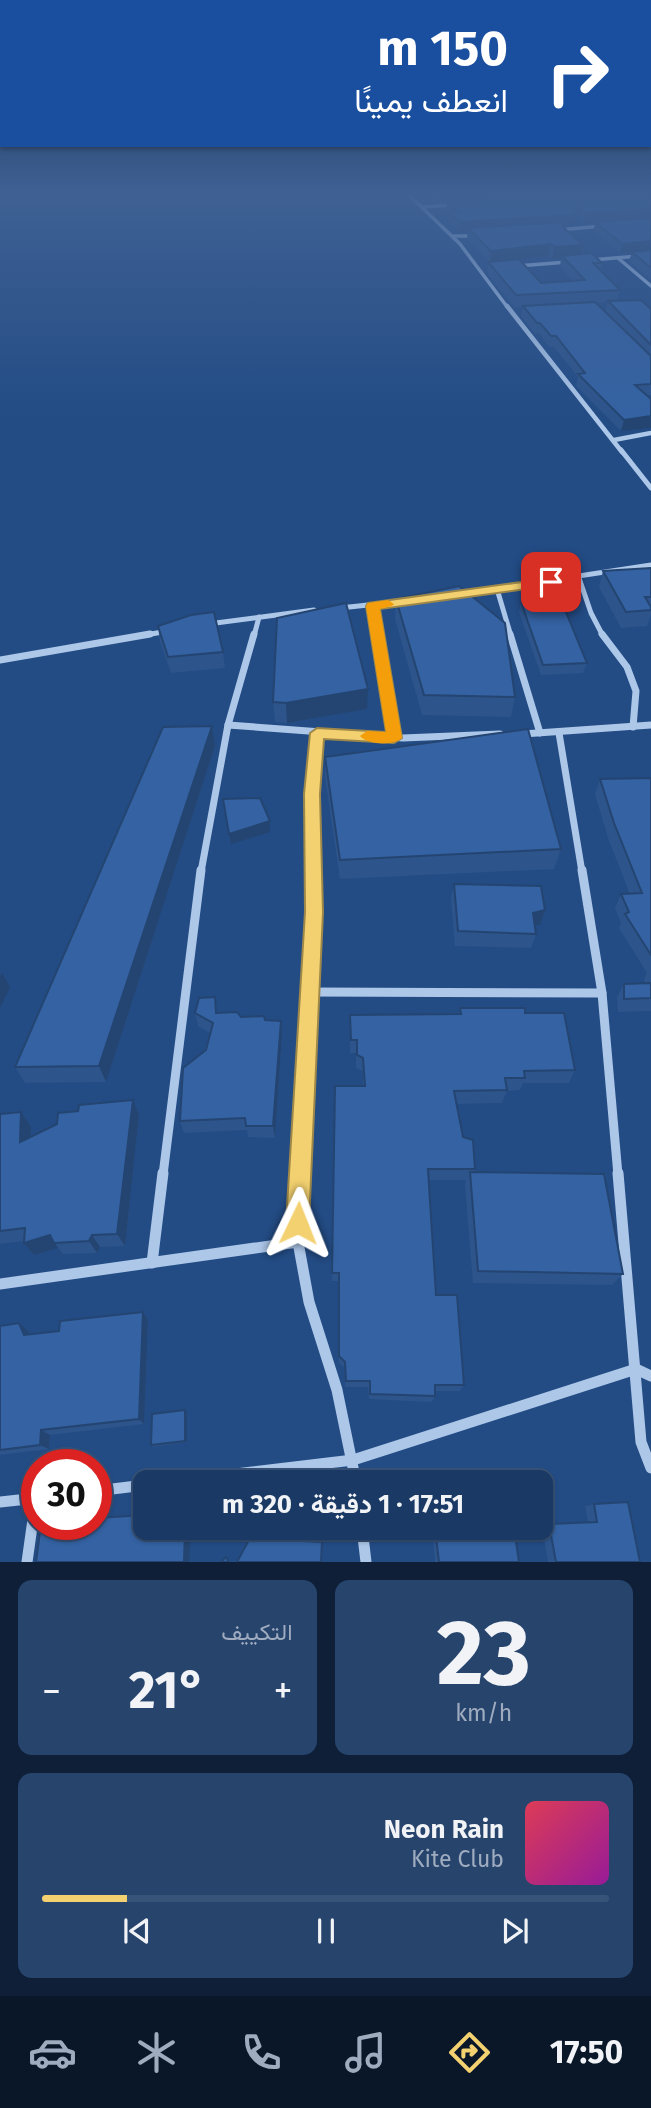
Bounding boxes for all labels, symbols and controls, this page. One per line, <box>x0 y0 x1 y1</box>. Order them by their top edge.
text: 150 m <box>377 19 508 78</box>
icon: right <box>532 28 623 119</box>
text: انعطف يمينًا <box>354 82 508 120</box>
pin <box>521 552 581 612</box>
icon: arrive <box>532 563 570 601</box>
position arrow <box>261 1186 335 1260</box>
speed limit sign: 30 <box>21 1449 112 1540</box>
text: 17:51 · 1 دقيقة · 320 m <box>222 1489 464 1520</box>
text: 23 <box>437 1599 531 1708</box>
text: التكييف <box>221 1618 293 1646</box>
text: 21° <box>129 1659 206 1722</box>
text: − <box>42 1668 61 1714</box>
text: + <box>274 1668 292 1714</box>
text: km/h <box>455 1699 512 1727</box>
text: Neon Rain <box>384 1814 504 1845</box>
text: Kite Club <box>411 1845 504 1873</box>
icon: previous <box>118 1912 156 1950</box>
icon: pause <box>307 1912 345 1950</box>
icon: next <box>496 1912 534 1950</box>
icon: car <box>28 2028 77 2077</box>
icon: climate <box>132 2028 181 2077</box>
icon: phone <box>237 2028 286 2077</box>
icon: music <box>341 2028 390 2077</box>
icon: directions <box>445 2028 494 2077</box>
text: 17:50 <box>550 2033 623 2071</box>

